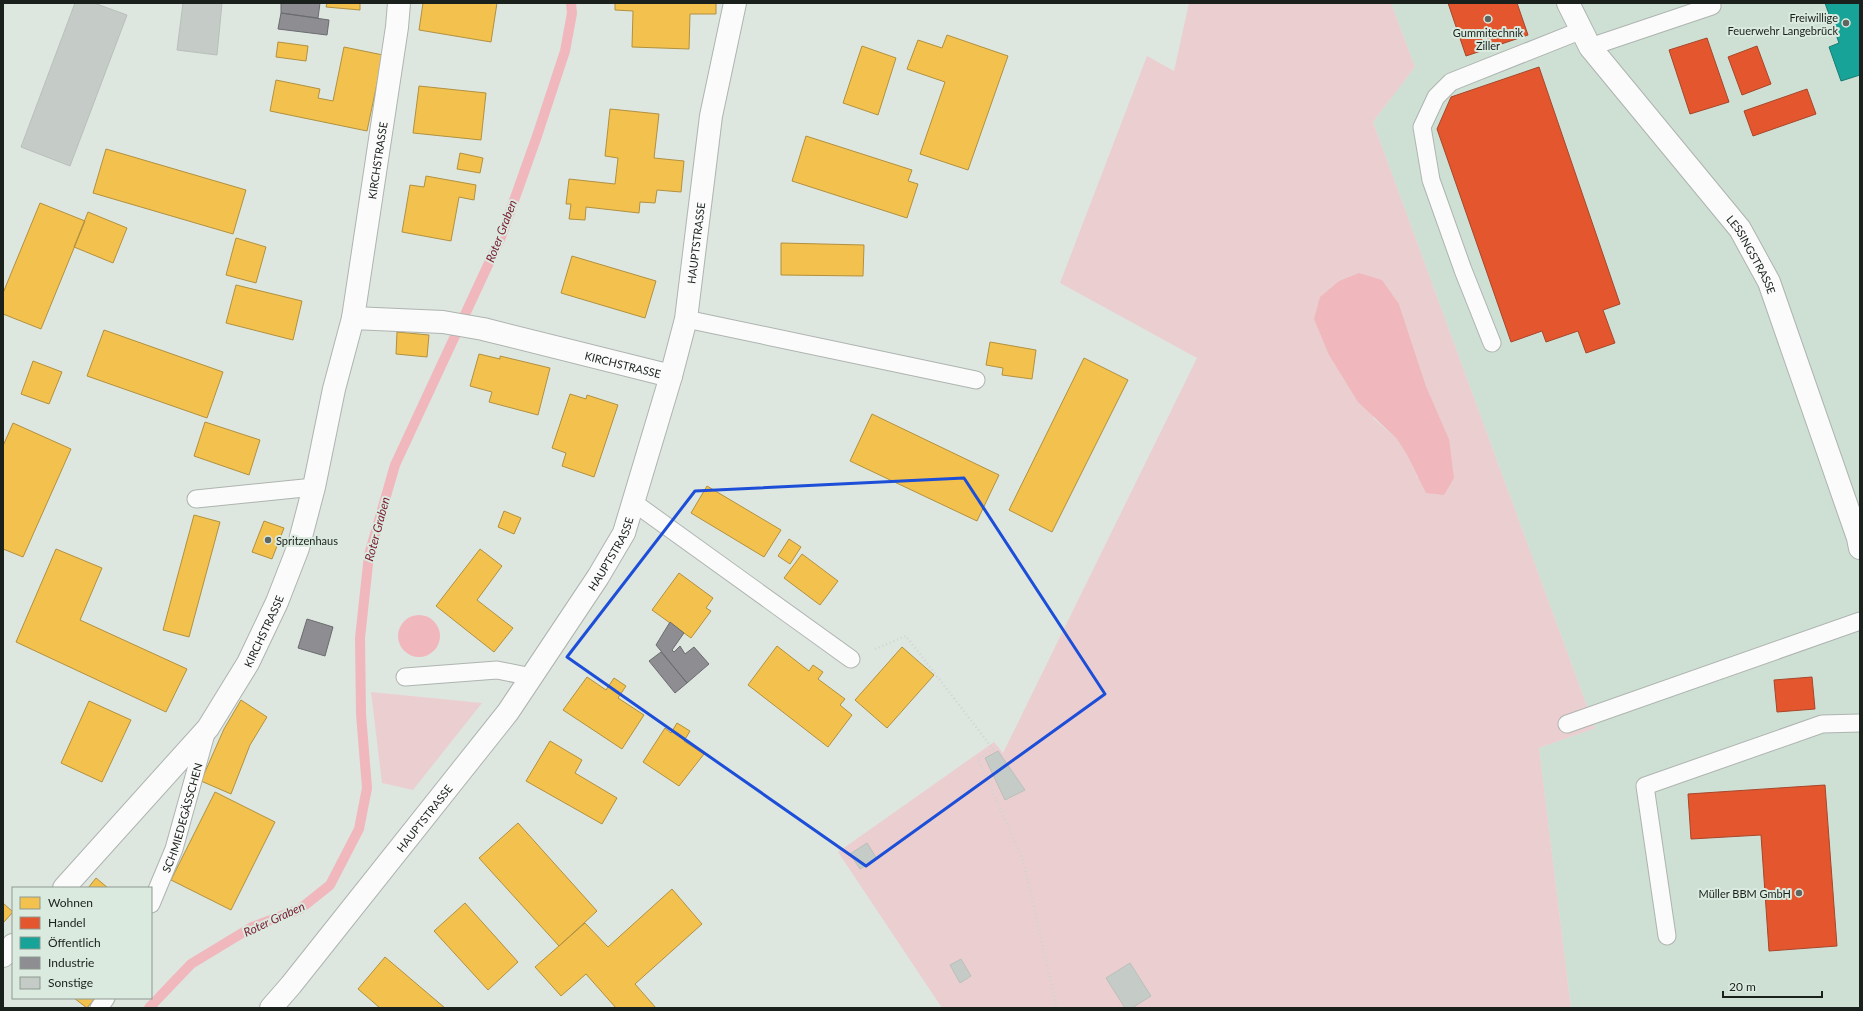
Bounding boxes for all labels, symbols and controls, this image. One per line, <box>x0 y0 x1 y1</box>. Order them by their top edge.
place label: Freiwillige Feuerwehr Langebrück <box>1728 11 1838 37</box>
marker: Gummitechnik Ziller <box>1483 14 1493 24</box>
marker: Freiwillige Feuerwehr Langebrück <box>1841 18 1851 28</box>
place label: Gummitechnik Ziller <box>1453 26 1524 52</box>
street label: KIRCHSTRASSE <box>365 121 389 200</box>
water label: Roter Graben <box>482 198 520 264</box>
street label: HAUPTSTRASSE <box>684 202 707 284</box>
street label: LESSINGSTRASSE <box>1725 212 1779 295</box>
street label: KIRCHSTRASSE <box>584 348 662 380</box>
water label: Roter Graben <box>361 495 393 563</box>
street label: HAUPTSTRASSE <box>585 515 635 593</box>
place label: Spritzenhaus <box>276 534 338 547</box>
marker: Spritzenhaus <box>263 535 273 545</box>
street label: KIRCHSTRASSE <box>241 593 286 669</box>
street label: SCHMIEDEGÄSSCHEN <box>159 761 204 874</box>
street label: HAUPTSTRASSE <box>393 782 454 854</box>
legend <box>12 887 152 999</box>
place label: Müller BBM GmbH <box>1699 887 1791 900</box>
marker: Müller BBM GmbH <box>1794 888 1804 898</box>
text: Wohnen <box>48 895 93 910</box>
water label: Roter Graben <box>241 898 307 940</box>
text: Handel <box>48 915 86 930</box>
text: Öffentlich <box>48 935 101 950</box>
text: Industrie <box>48 955 94 970</box>
scale bar <box>1723 973 1822 999</box>
text: Sonstige <box>48 975 93 990</box>
text: 20 m <box>1729 979 1756 994</box>

